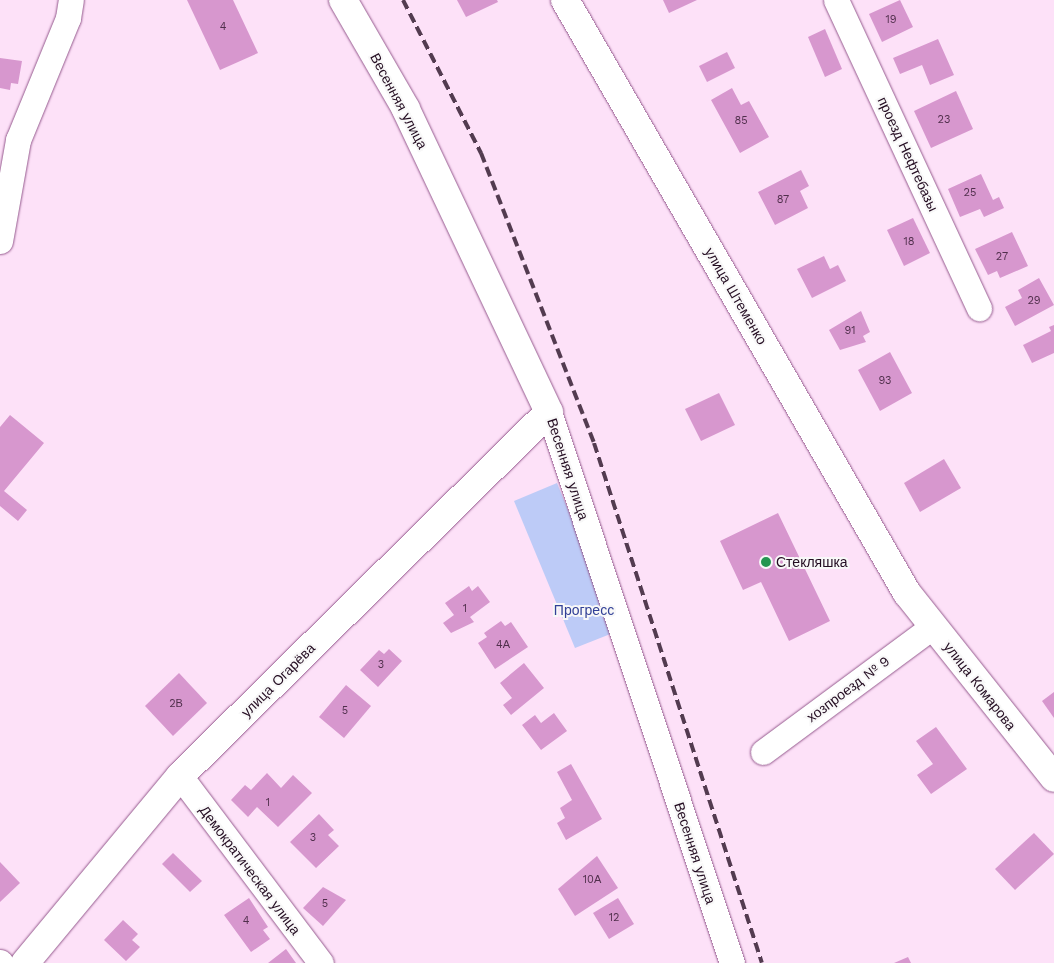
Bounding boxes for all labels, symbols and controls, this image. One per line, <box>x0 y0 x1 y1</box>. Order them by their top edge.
house number: 19 <box>885 13 897 27</box>
house number: 4 <box>220 20 226 34</box>
street label: Весенняя улица <box>367 50 431 152</box>
street label: проезд Нефтебазы <box>874 94 942 214</box>
house number: 23 <box>938 113 950 127</box>
house number: 85 <box>734 114 748 128</box>
house number: 25 <box>964 186 976 200</box>
house number: 87 <box>777 193 789 207</box>
house number: 18 <box>903 235 915 249</box>
street label: улица Штеменко <box>701 244 771 348</box>
house number: 27 <box>996 250 1008 264</box>
house number: 29 <box>1027 294 1041 308</box>
house number: 91 <box>844 324 856 338</box>
house number: 93 <box>879 374 891 388</box>
street label: Весенняя улица <box>544 416 592 522</box>
place label: Стекляшка <box>776 554 848 570</box>
marker: Стекляшка <box>760 556 772 568</box>
house number: 1 <box>463 602 467 616</box>
park label: Прогресс <box>554 602 614 618</box>
house number: 4А <box>496 638 510 652</box>
street label: улица Комарова <box>940 639 1020 733</box>
street label: улица Огарёва <box>238 640 318 720</box>
street label: хозпроезд № 9 <box>803 652 893 726</box>
house number: 3 <box>378 658 384 672</box>
house number: 2В <box>169 697 183 711</box>
house number: 5 <box>342 704 348 718</box>
house number: 1 <box>266 796 270 810</box>
street label: Весенняя улица <box>671 800 719 906</box>
street label: Демократическая улица <box>196 802 304 938</box>
house number: 3 <box>310 831 316 845</box>
house number: 10А <box>583 873 601 887</box>
house number: 5 <box>322 897 328 911</box>
house number: 12 <box>609 911 619 925</box>
house number: 4 <box>243 914 249 928</box>

